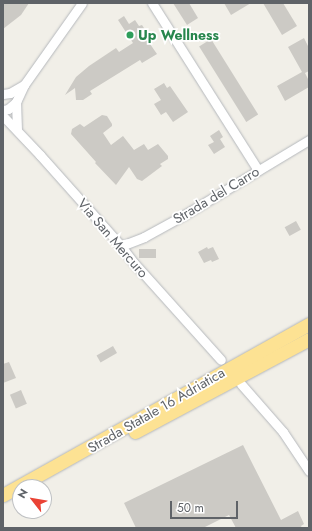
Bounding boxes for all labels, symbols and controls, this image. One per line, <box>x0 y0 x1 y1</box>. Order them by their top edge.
place label: Up Wellness <box>138 27 219 43</box>
marker: Up Wellness <box>125 30 135 40</box>
street label: Strada del Carro <box>170 163 262 227</box>
street label: Via San Mercuro <box>74 195 152 281</box>
street label: Strada Statale 16 Adriatica <box>85 364 227 456</box>
north arrow <box>12 479 52 519</box>
text: N <box>13 485 32 501</box>
scale bar <box>172 493 240 519</box>
text: 50 m <box>177 499 204 517</box>

